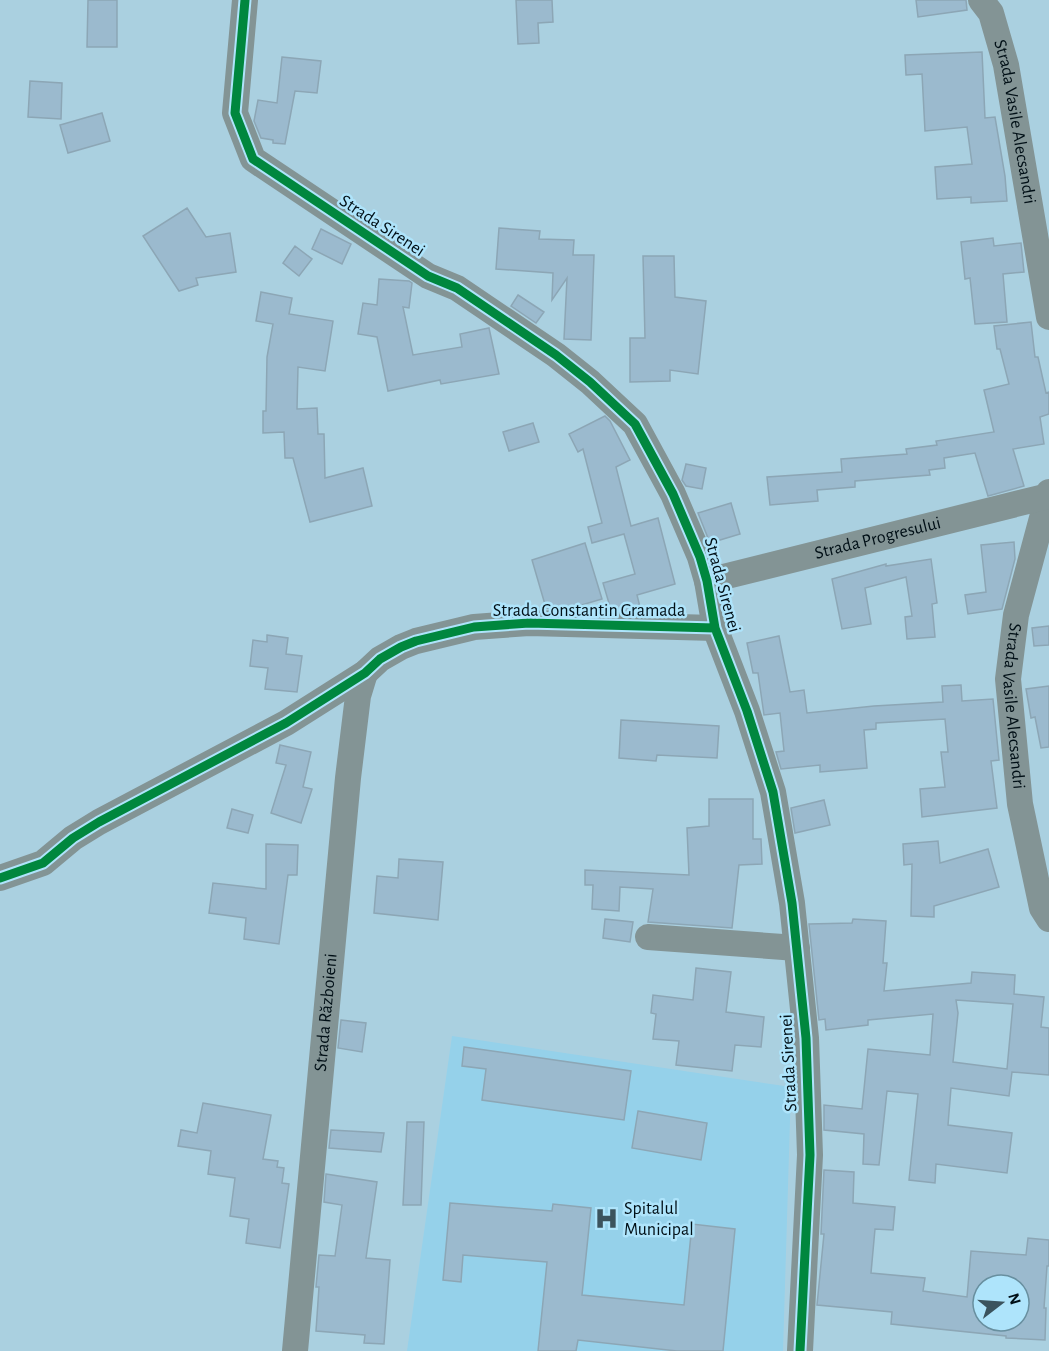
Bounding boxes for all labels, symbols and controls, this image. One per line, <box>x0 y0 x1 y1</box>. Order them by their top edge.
street label: Strada Vasile Alecsandri <box>990 38 1039 205</box>
street label: Strada Sirenei <box>336 192 428 260</box>
street label: Strada Progresului <box>813 514 943 563</box>
street label: Strada Sirenei <box>701 535 743 635</box>
street label: Strada Constantin Gramada <box>493 602 685 620</box>
street label: Strada Vasile Alecsandri <box>999 622 1028 790</box>
street label: Strada Războieni <box>312 953 341 1072</box>
street label: Strada Sirenei <box>777 1014 801 1112</box>
place label: Spitalul Municipal <box>624 1200 694 1239</box>
hospital icon: Spitalul Municipal <box>593 1206 619 1232</box>
north arrow <box>971 1273 1031 1333</box>
text: N <box>1005 1291 1024 1307</box>

